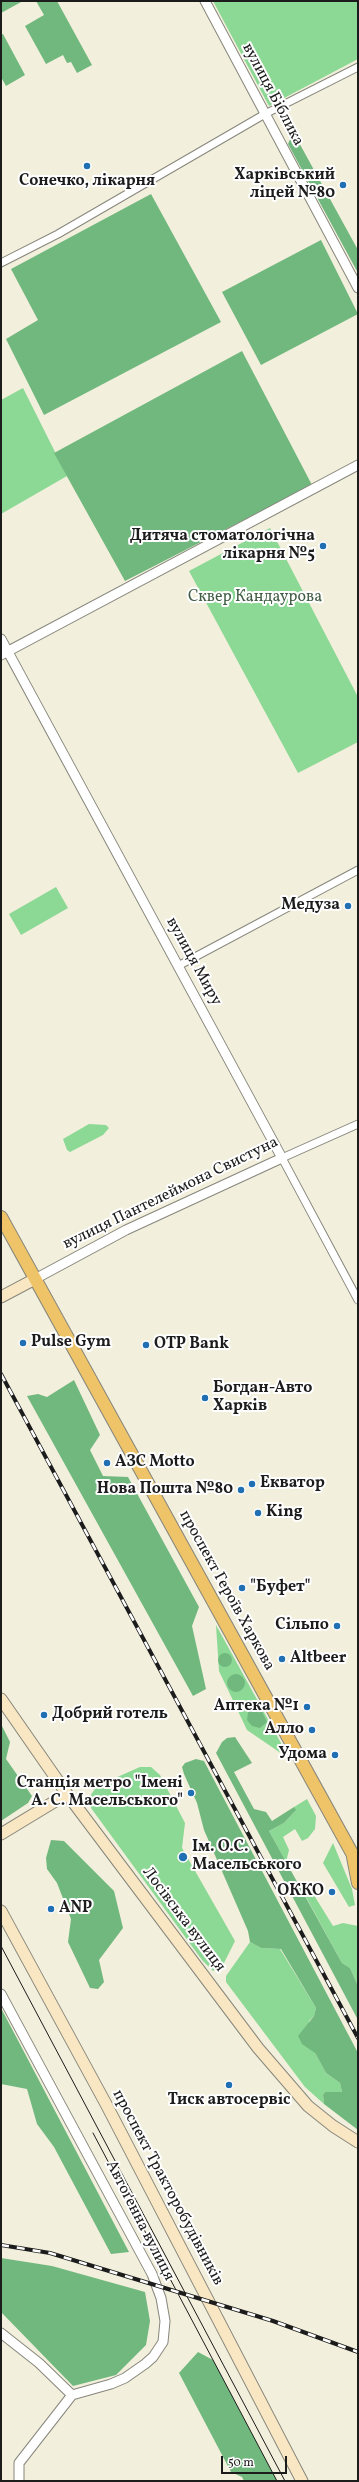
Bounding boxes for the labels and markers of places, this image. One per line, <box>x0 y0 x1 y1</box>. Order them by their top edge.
marker: Сонечко, лікарня <box>82 161 92 171</box>
place label: Харківський ліцей №80 <box>234 166 335 204</box>
place label: Сонечко, лікарня <box>19 172 155 192</box>
marker: Харківський ліцей №80 <box>338 180 348 190</box>
place label: Дитяча стоматологiчна лiкарня №5 <box>130 527 315 565</box>
marker: Дитяча стоматологiчна лiкарня №5 <box>318 541 328 551</box>
place label: Медуза <box>281 896 340 916</box>
marker: Медуза <box>343 901 353 911</box>
place label: Pulse Gym <box>31 1333 111 1353</box>
place label: OTP Bank <box>154 1335 229 1355</box>
marker: Pulse Gym <box>18 1338 28 1348</box>
marker: OTP Bank <box>141 1340 151 1350</box>
place label: Богдан-Авто Харків <box>213 1379 312 1417</box>
marker: Богдан-Авто Харків <box>200 1393 210 1403</box>
place label: АЗС Motto <box>115 1453 195 1473</box>
marker: АЗС Motto <box>102 1458 112 1468</box>
place label: Екватор <box>260 1474 325 1494</box>
marker: Екватор <box>247 1479 257 1489</box>
place label: Нова Пошта №80 <box>97 1480 233 1500</box>
marker: Нова Пошта №80 <box>236 1485 246 1495</box>
place label: King <box>266 1503 303 1523</box>
marker: King <box>253 1508 263 1518</box>
place label: "Буфет" <box>250 1578 311 1598</box>
marker: "Буфет" <box>237 1583 247 1593</box>
place label: Сільпо <box>275 1616 329 1636</box>
marker: Сільпо <box>332 1621 342 1631</box>
place label: Altbeer <box>290 1649 346 1669</box>
marker: Altbeer <box>277 1654 287 1664</box>
place label: Аптека №1 <box>214 1697 299 1717</box>
marker: Аптека №1 <box>302 1702 312 1712</box>
place label: Добрий готель <box>52 1705 168 1725</box>
marker: Добрий готель <box>39 1710 49 1720</box>
place label: Алло <box>265 1720 304 1740</box>
marker: Алло <box>307 1725 317 1735</box>
place label: Удома <box>279 1745 327 1765</box>
marker: Удома <box>330 1750 340 1760</box>
place label: Станція метро "Імені А. С. Масельського" <box>17 1774 183 1812</box>
marker: Станція метро "Імені А. С. Масельського" <box>186 1788 196 1798</box>
place label: Ім. О.С. Масельського <box>192 1838 302 1876</box>
marker: Ім. О.С. Масельського <box>177 1851 189 1863</box>
place label: ОККО <box>277 1882 324 1902</box>
marker: ОККО <box>327 1887 337 1897</box>
place label: ANP <box>59 1899 92 1919</box>
marker: ANP <box>46 1904 56 1914</box>
marker: Тиск автосервіс <box>224 2080 234 2090</box>
place label: Тиск автосервіс <box>168 2091 290 2111</box>

